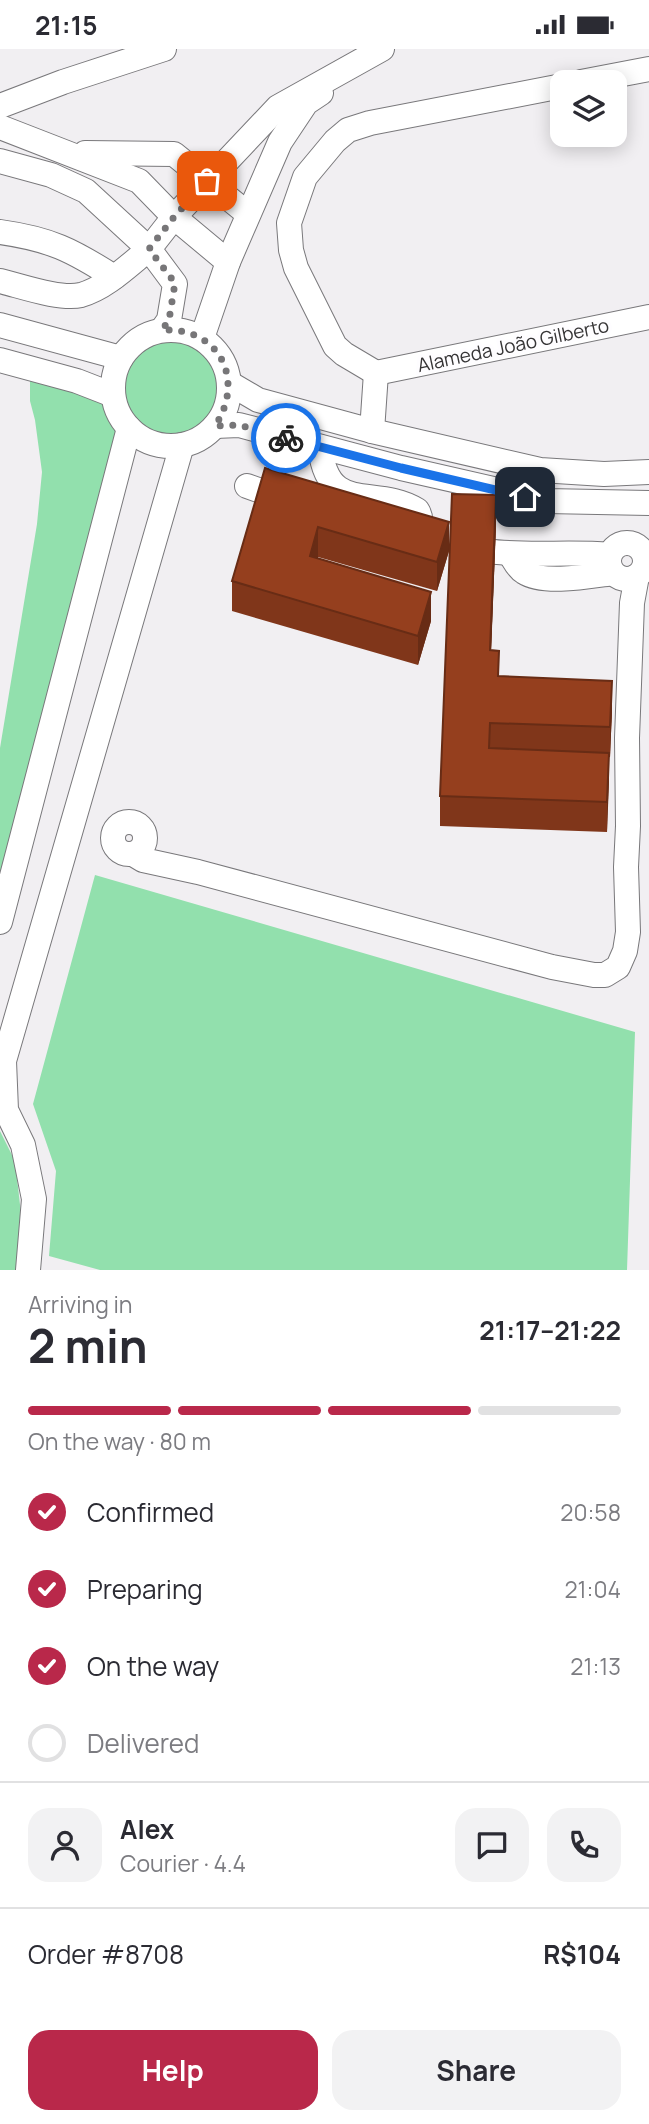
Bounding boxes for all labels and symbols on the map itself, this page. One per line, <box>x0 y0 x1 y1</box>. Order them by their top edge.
pin <box>177 151 237 211</box>
street label: Alameda João Gilberto <box>415 312 611 378</box>
courier <box>251 403 321 473</box>
pin <box>495 467 555 527</box>

